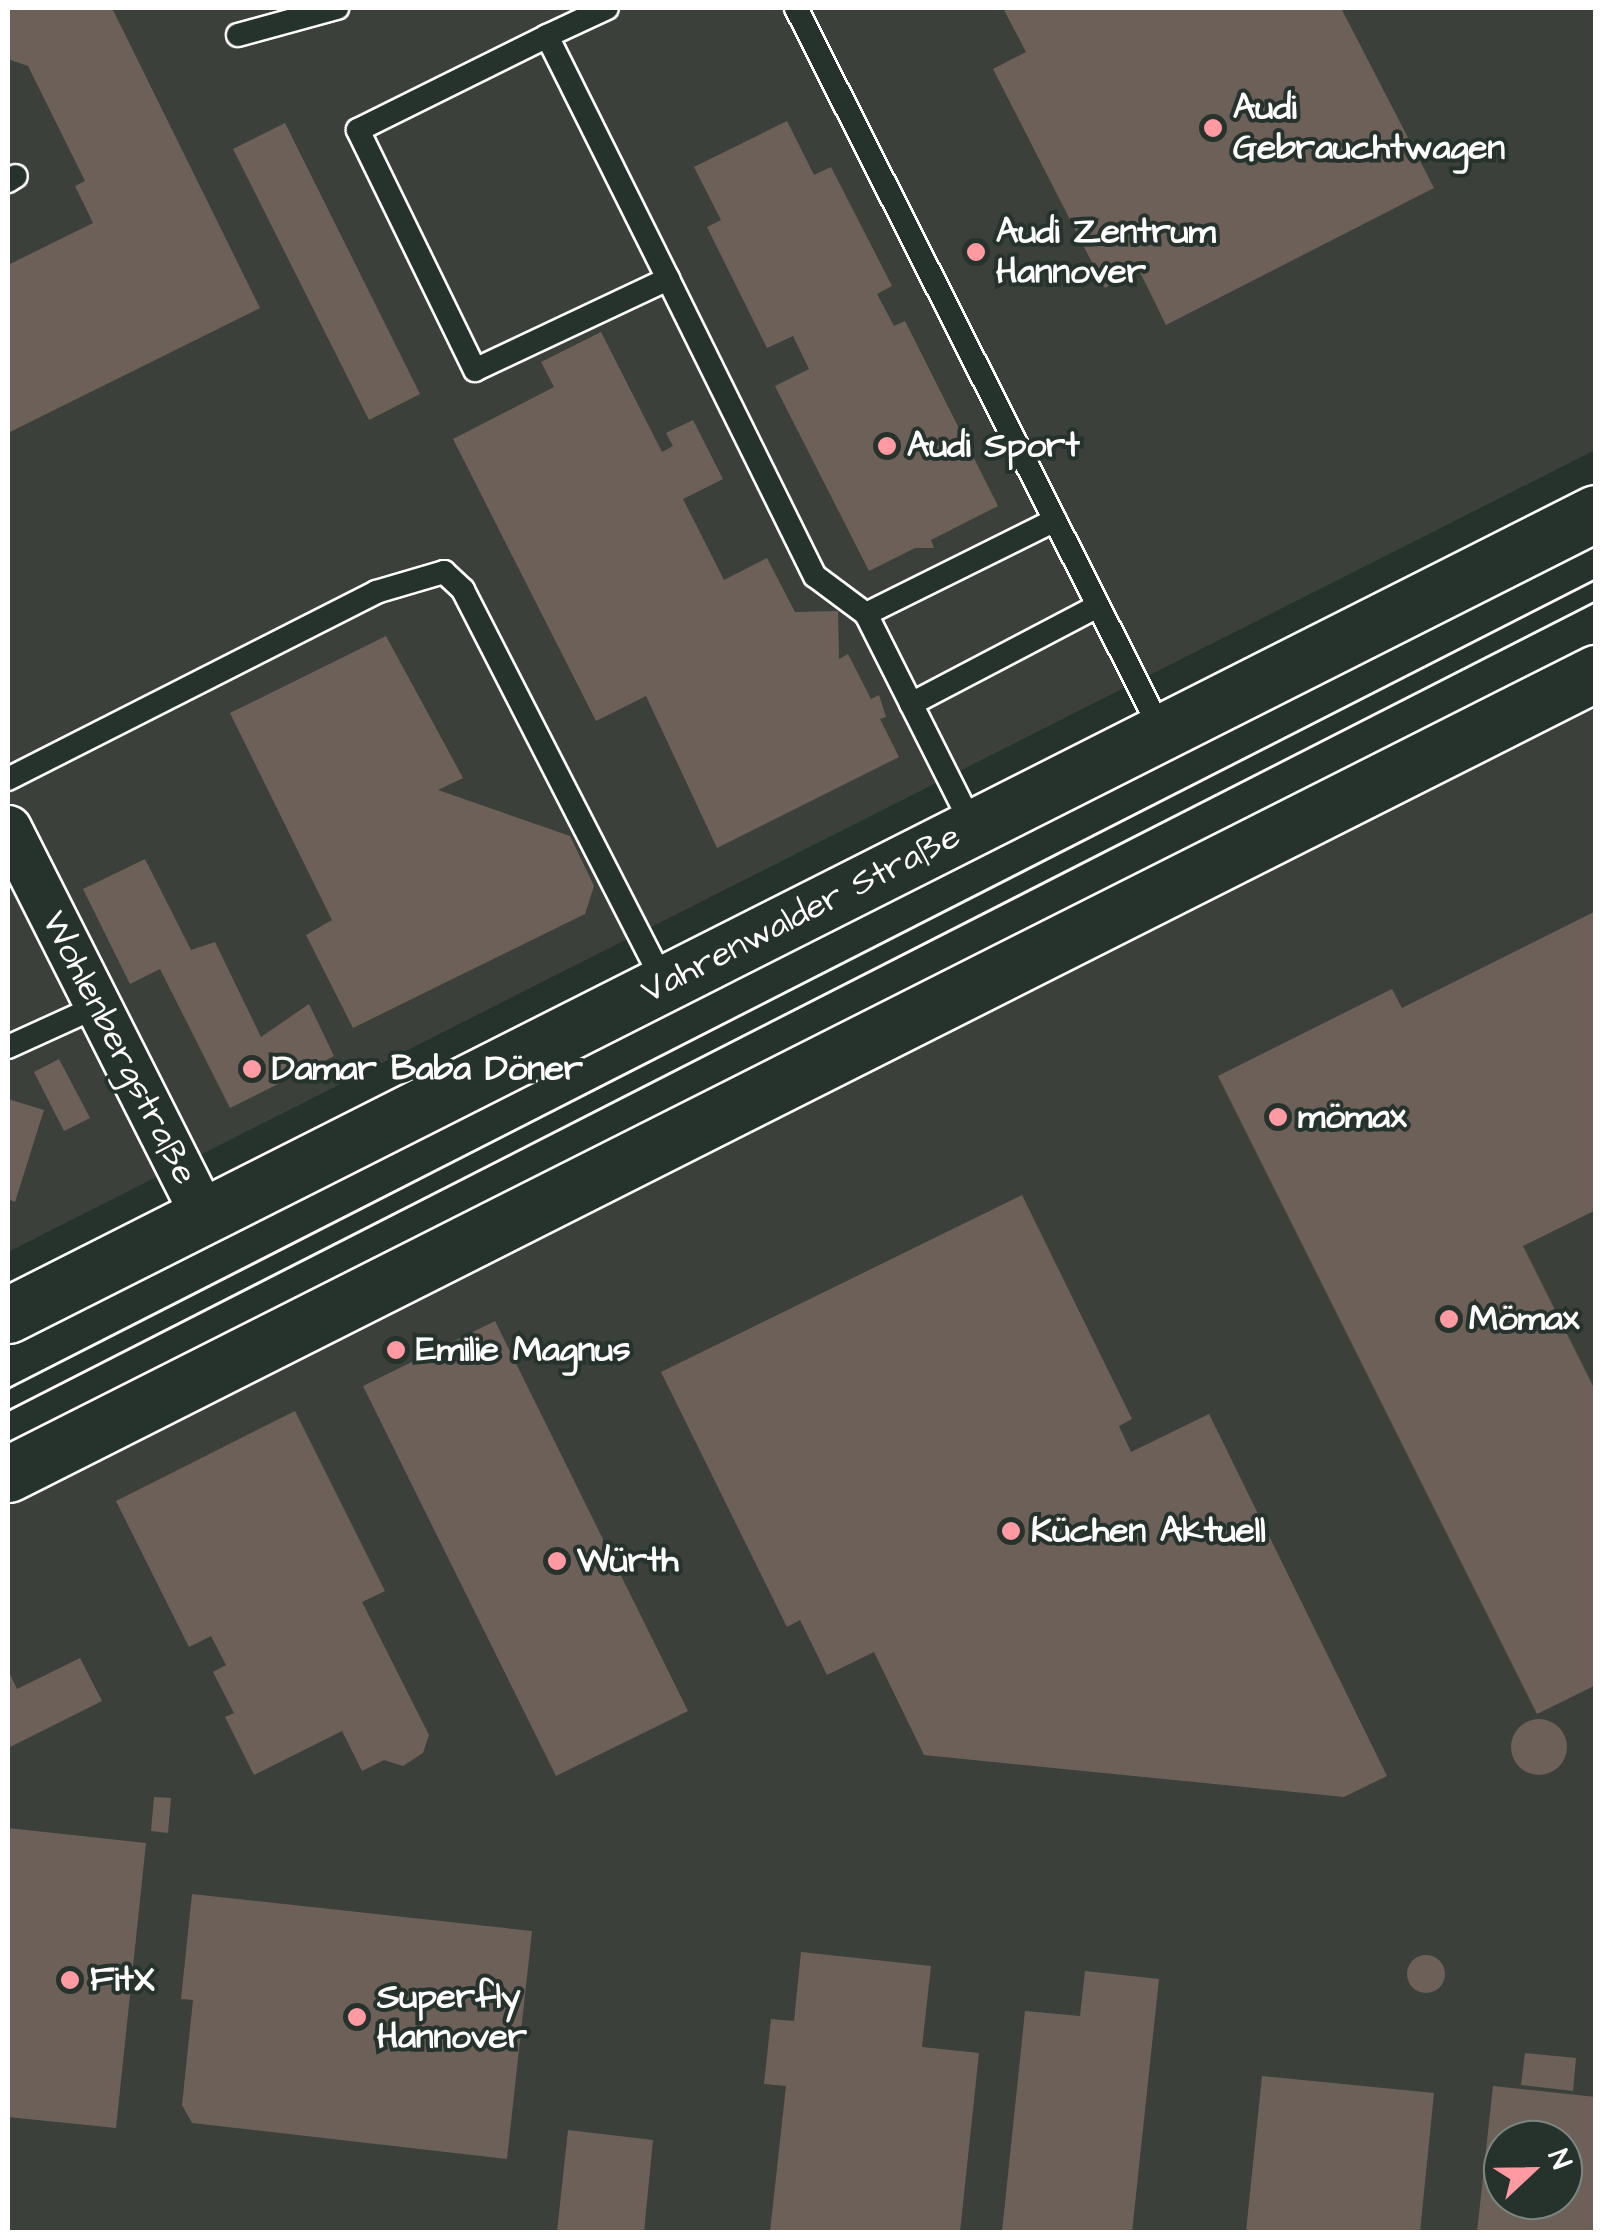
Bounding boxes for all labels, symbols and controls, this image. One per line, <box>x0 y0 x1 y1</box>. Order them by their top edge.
place label: Audi Gebrauchtwagen <box>1233 87 1505 169</box>
marker: Audi Gebrauchtwagen <box>1202 117 1224 139</box>
place label: Audi Zentrum Hannover <box>996 211 1216 293</box>
marker: Audi Zentrum Hannover <box>965 241 987 263</box>
place label: Audi Sport <box>907 425 1080 467</box>
marker: Audi Sport <box>876 435 898 457</box>
street label: Vahrenwalder Straße <box>635 815 967 1013</box>
street label: Wohlenbergstraße <box>32 905 206 1191</box>
place label: Damar Baba Döner <box>272 1048 583 1090</box>
marker: Damar Baba Döner <box>241 1058 263 1080</box>
place label: mömax <box>1298 1096 1406 1138</box>
marker: mömax <box>1267 1106 1289 1128</box>
place label: Mömax <box>1469 1298 1579 1340</box>
marker: Mömax <box>1438 1308 1460 1330</box>
place label: Emilie Magnus <box>416 1329 631 1371</box>
marker: Emilie Magnus <box>385 1339 407 1361</box>
place label: Küchen Aktuell <box>1031 1510 1266 1552</box>
marker: Küchen Aktuell <box>1000 1520 1022 1542</box>
place label: Würth <box>577 1540 678 1582</box>
marker: Würth <box>546 1550 568 1572</box>
place label: FitX <box>90 1959 155 2001</box>
marker: FitX <box>59 1969 81 1991</box>
place label: Superfly Hannover <box>377 1976 527 2058</box>
marker: Superfly Hannover <box>346 2006 368 2028</box>
north arrow <box>1483 2120 1583 2220</box>
text: N <box>1538 2144 1581 2175</box>

